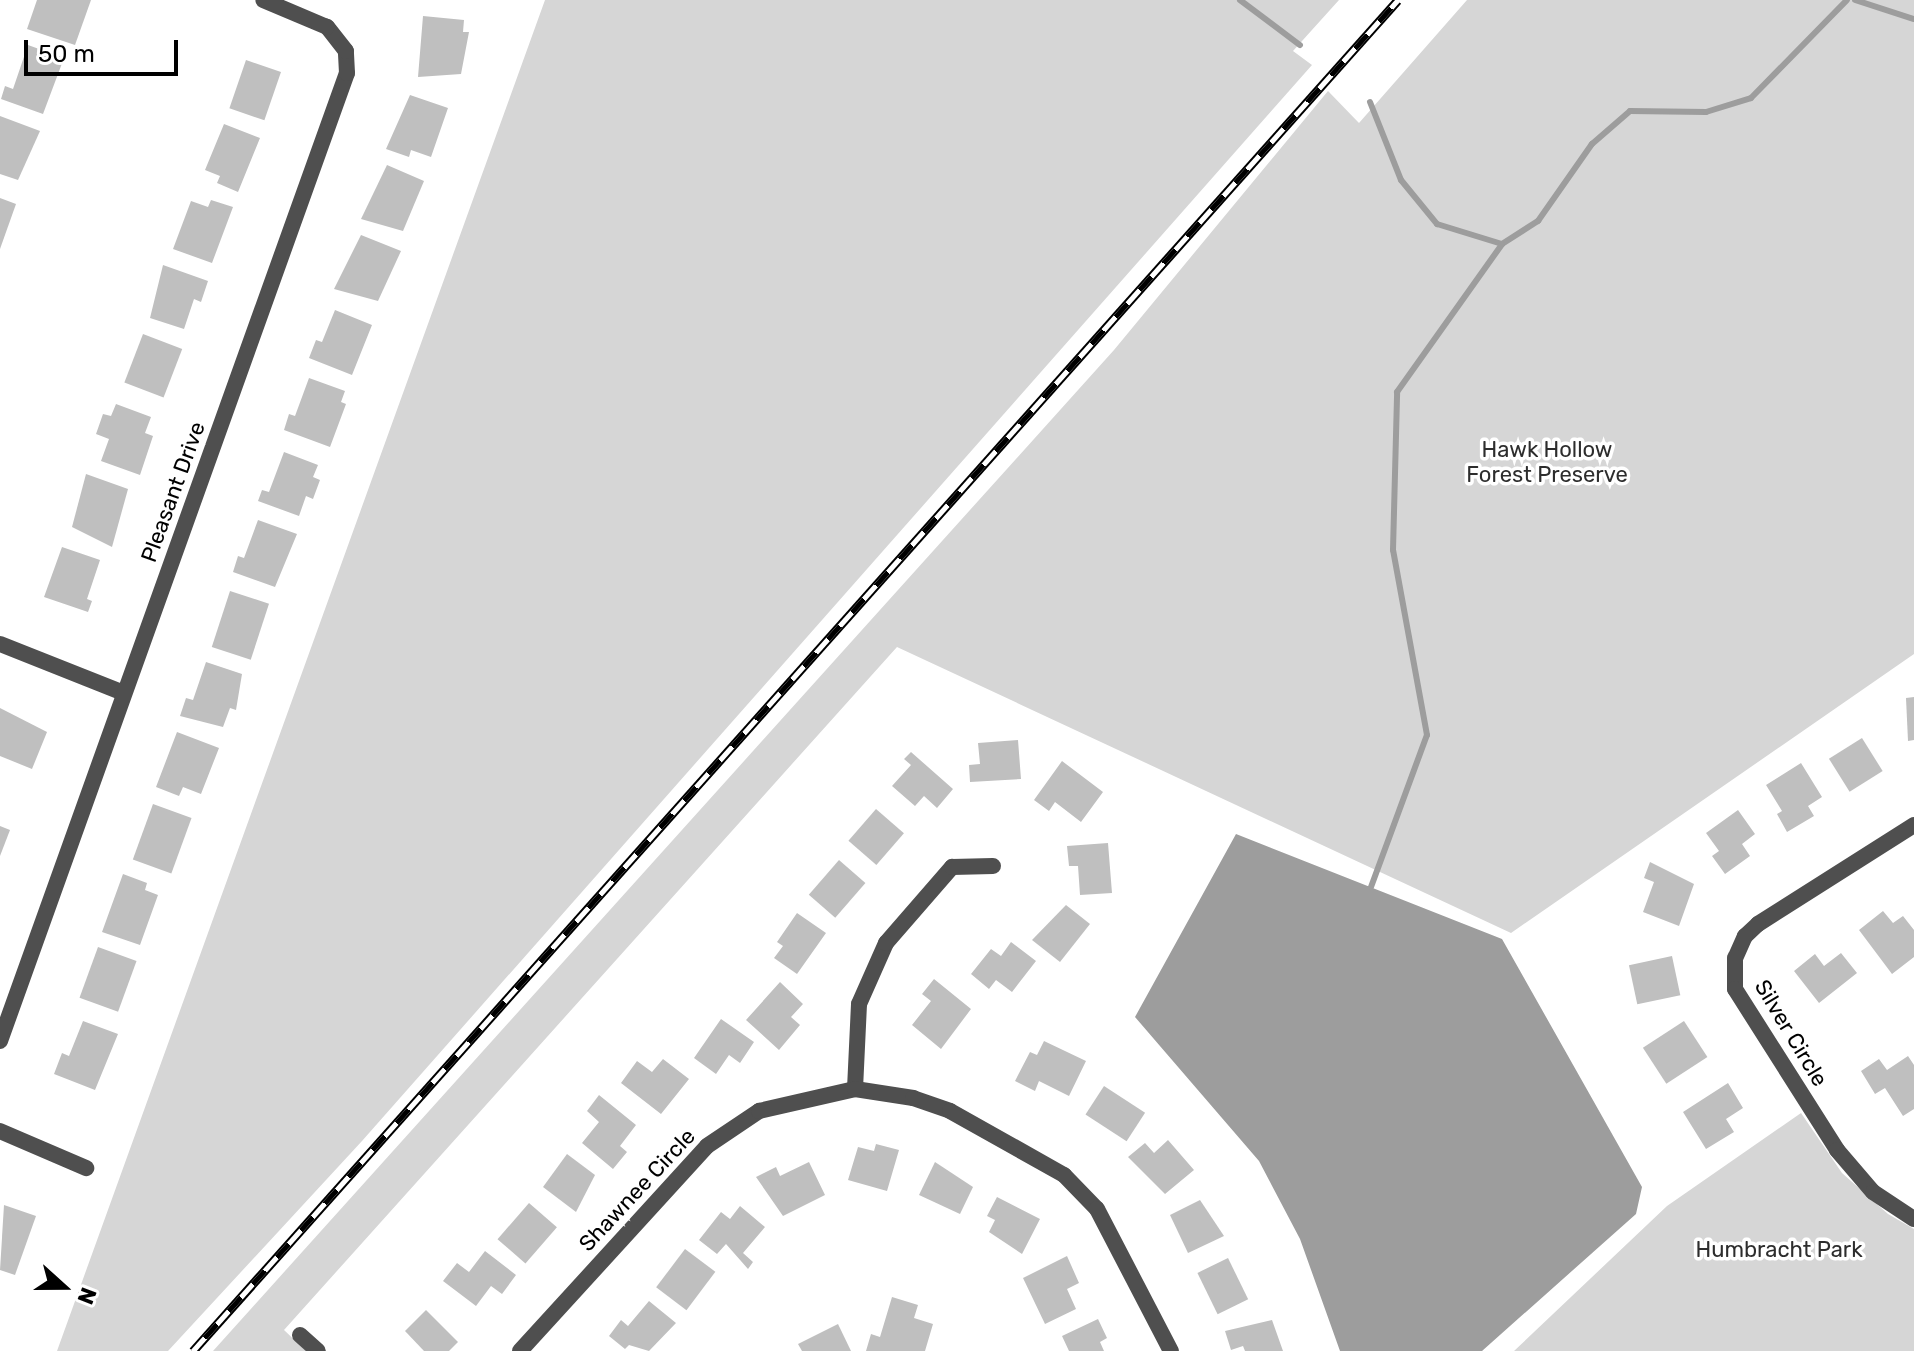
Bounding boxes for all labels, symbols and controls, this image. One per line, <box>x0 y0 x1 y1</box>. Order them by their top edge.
scale bar <box>28 24 182 74</box>
text: 50 m <box>38 40 95 68</box>
street label: Pleasant Drive <box>135 418 211 566</box>
park label: Hawk Hollow Forest Preserve <box>1466 436 1628 488</box>
street label: Silver Circle <box>1749 975 1833 1091</box>
street label: Shawnee Circle <box>573 1123 701 1257</box>
park label: Humbracht Park <box>1695 1237 1863 1263</box>
north arrow <box>24 1247 104 1327</box>
text: N <box>71 1284 102 1308</box>

